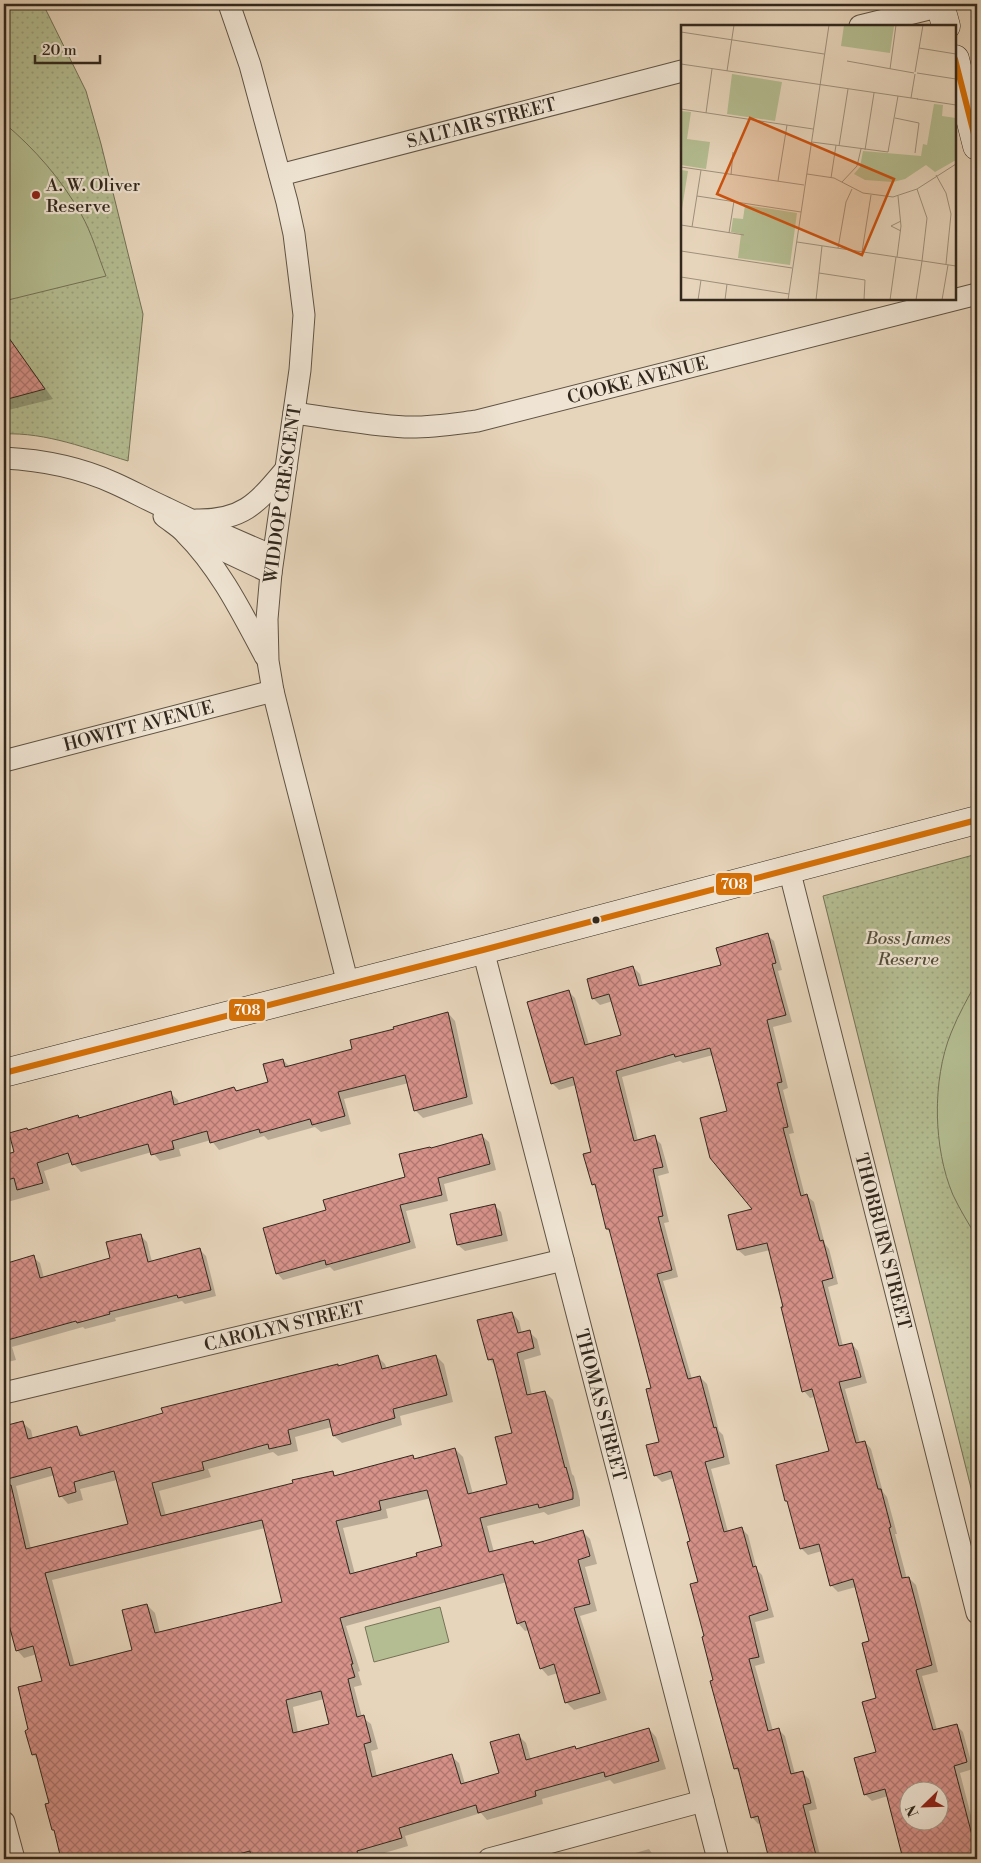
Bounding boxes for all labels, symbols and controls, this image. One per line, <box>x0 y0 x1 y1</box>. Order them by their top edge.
inset map <box>681 25 956 300</box>
scale bar <box>35 32 100 64</box>
text: 20 m <box>42 41 77 60</box>
street label: SALTAIR STREET <box>404 92 559 153</box>
place label: A. W. Oliver Reserve <box>45 174 141 218</box>
marker: A. W. Oliver Reserve <box>30 189 42 201</box>
street label: COOKE AVENUE <box>565 351 711 409</box>
street label: WIDDOP CRESCENT <box>259 403 307 586</box>
street label: HOWITT AVENUE <box>61 695 216 757</box>
line badge: 708 <box>715 872 753 896</box>
text: 708 <box>721 876 748 894</box>
unlabelled marker <box>591 915 601 925</box>
park label: Boss James Reserve <box>865 927 951 971</box>
line badge: 708 <box>228 998 266 1022</box>
text: 708 <box>234 1002 261 1020</box>
street label: THORBURN STREET <box>850 1151 917 1332</box>
street label: CAROLYN STREET <box>202 1296 367 1357</box>
street label: THOMAS STREET <box>570 1327 631 1484</box>
north arrow <box>898 1780 948 1830</box>
text: N <box>903 1802 923 1819</box>

